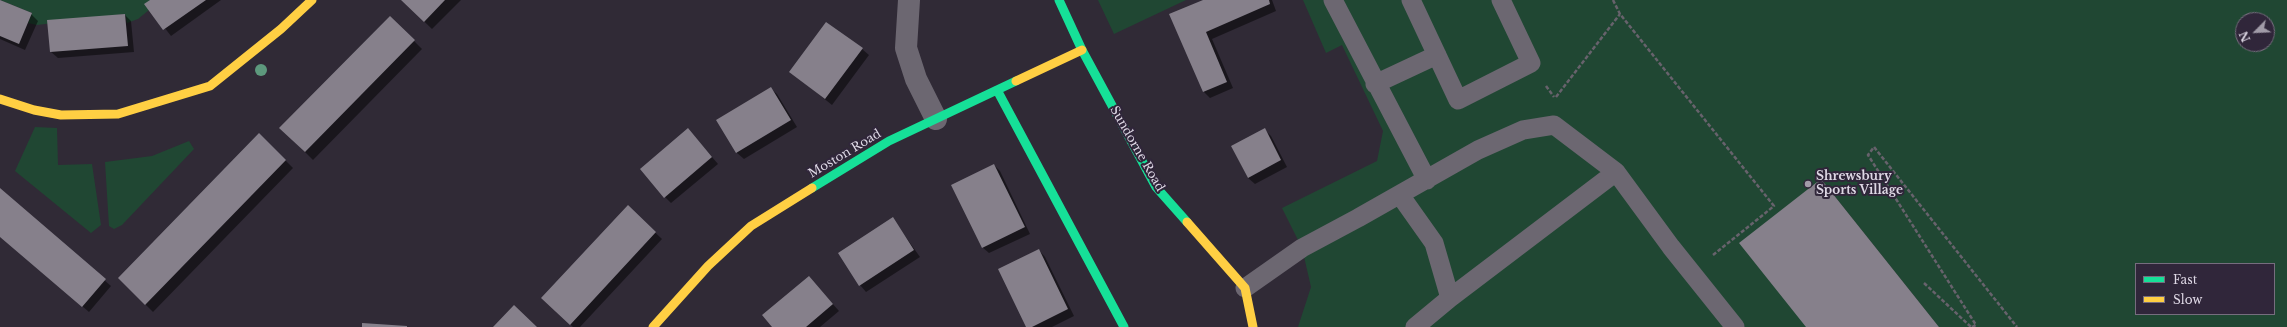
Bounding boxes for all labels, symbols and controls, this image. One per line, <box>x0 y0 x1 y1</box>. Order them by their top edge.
north arrow <box>2235 12 2275 52</box>
text: N <box>2236 29 2253 44</box>
street label: Sundorne Road <box>1107 104 1167 194</box>
street label: Moston Road <box>806 127 884 181</box>
place label: Shrewsbury Sports Village <box>1816 170 1903 198</box>
marker: Shrewsbury Sports Village <box>1803 179 1813 189</box>
legend <box>2135 263 2275 315</box>
text: Fast <box>2173 272 2197 287</box>
text: Slow <box>2173 292 2202 307</box>

